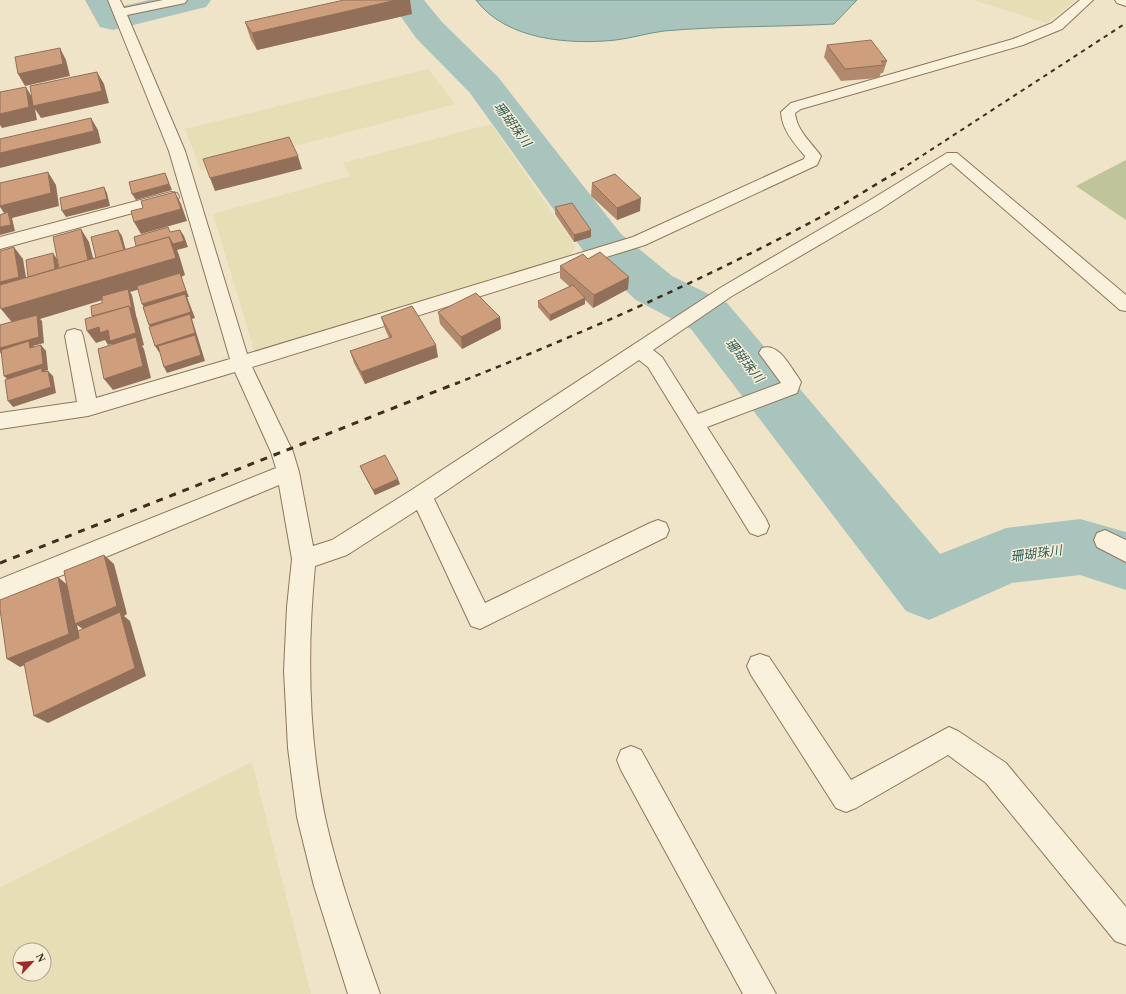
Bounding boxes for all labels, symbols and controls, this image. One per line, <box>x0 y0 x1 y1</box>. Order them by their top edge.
water label: 珊瑚珠川 <box>491 99 535 151</box>
water label: 珊瑚珠川 <box>722 335 768 387</box>
water label: 珊瑚珠川 <box>1009 542 1065 565</box>
north arrow <box>12 942 52 982</box>
text: N <box>34 951 48 964</box>

